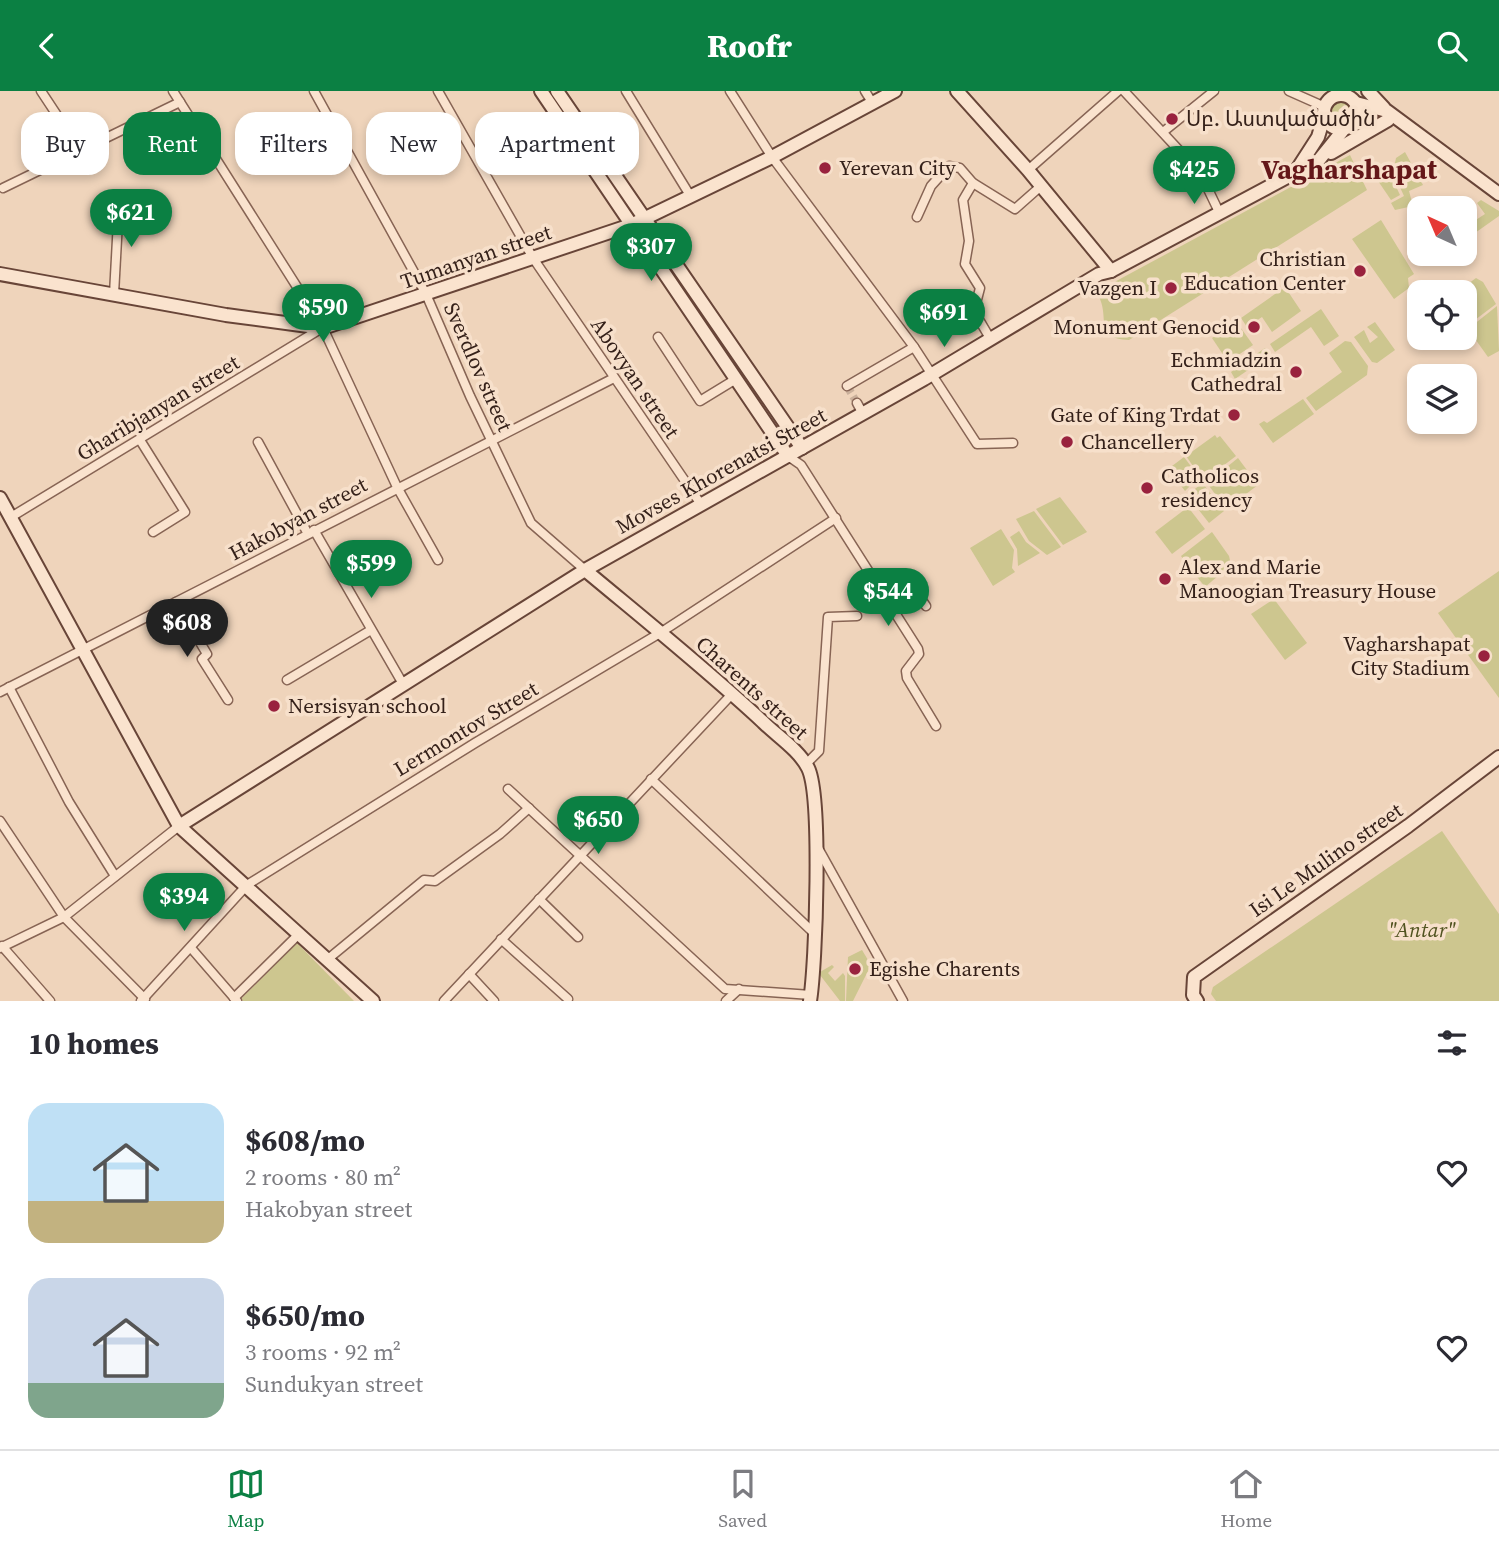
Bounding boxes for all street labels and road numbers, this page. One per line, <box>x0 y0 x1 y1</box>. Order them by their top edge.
street label: Tumanyan street <box>397 217 555 296</box>
street label: Sverdlov street <box>437 298 520 436</box>
street label: Abovyan street <box>584 312 687 444</box>
street label: Gharibjanyan street <box>71 347 245 468</box>
street label: Movses Khorenatsi Street <box>610 400 831 541</box>
street label: Hakobyan street <box>224 470 372 567</box>
street label: Charents street <box>690 629 815 746</box>
street label: Lermontov Street <box>388 674 543 783</box>
street label: Isi Le Mulino street <box>1243 796 1408 923</box>

